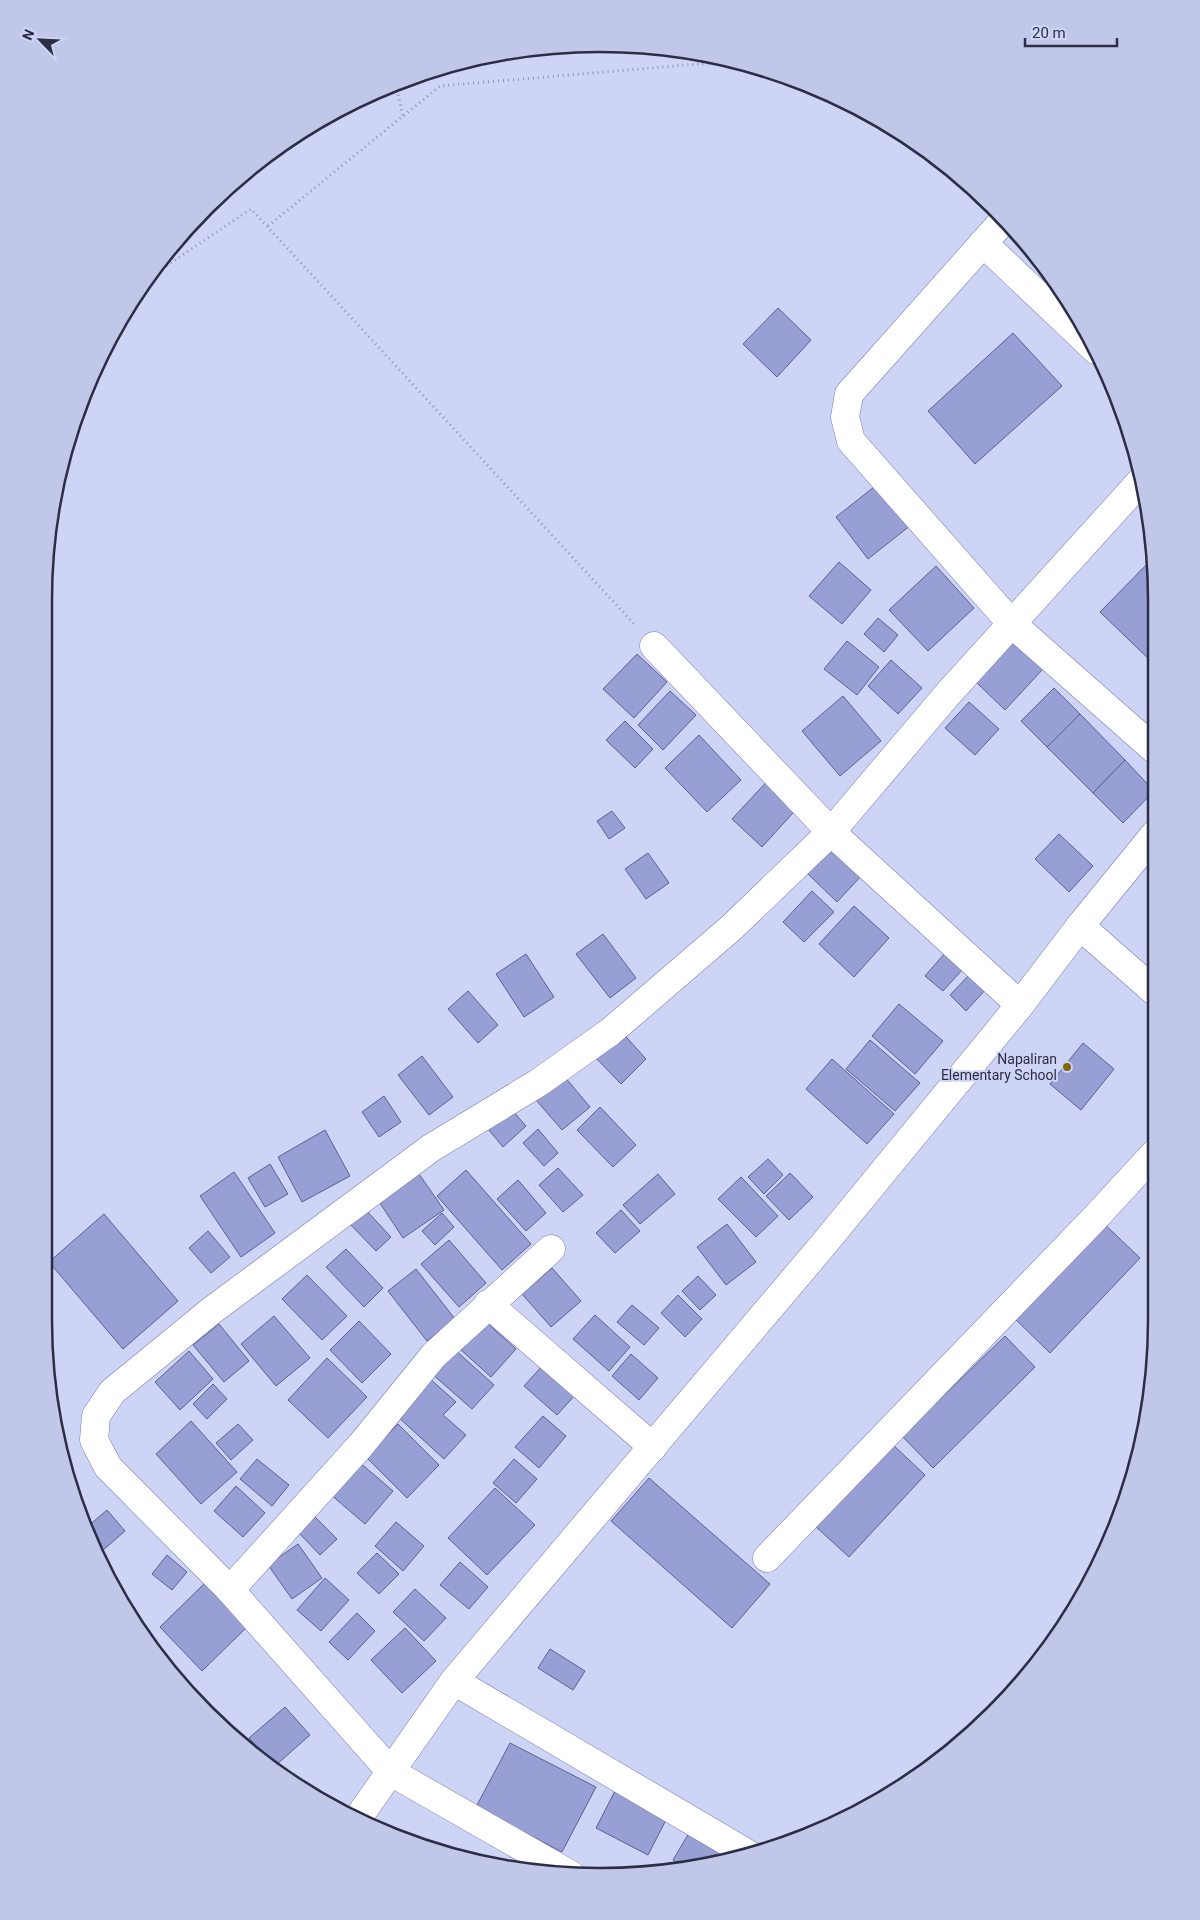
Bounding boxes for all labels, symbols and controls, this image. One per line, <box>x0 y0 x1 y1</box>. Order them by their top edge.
north arrow <box>15 15 65 65</box>
scale bar <box>1025 15 1118 47</box>
text: 20 m <box>1032 24 1066 42</box>
text: N <box>19 27 37 42</box>
place label: Napaliran Elementary School <box>941 1051 1057 1083</box>
marker: Napaliran Elementary School <box>1061 1061 1073 1073</box>

